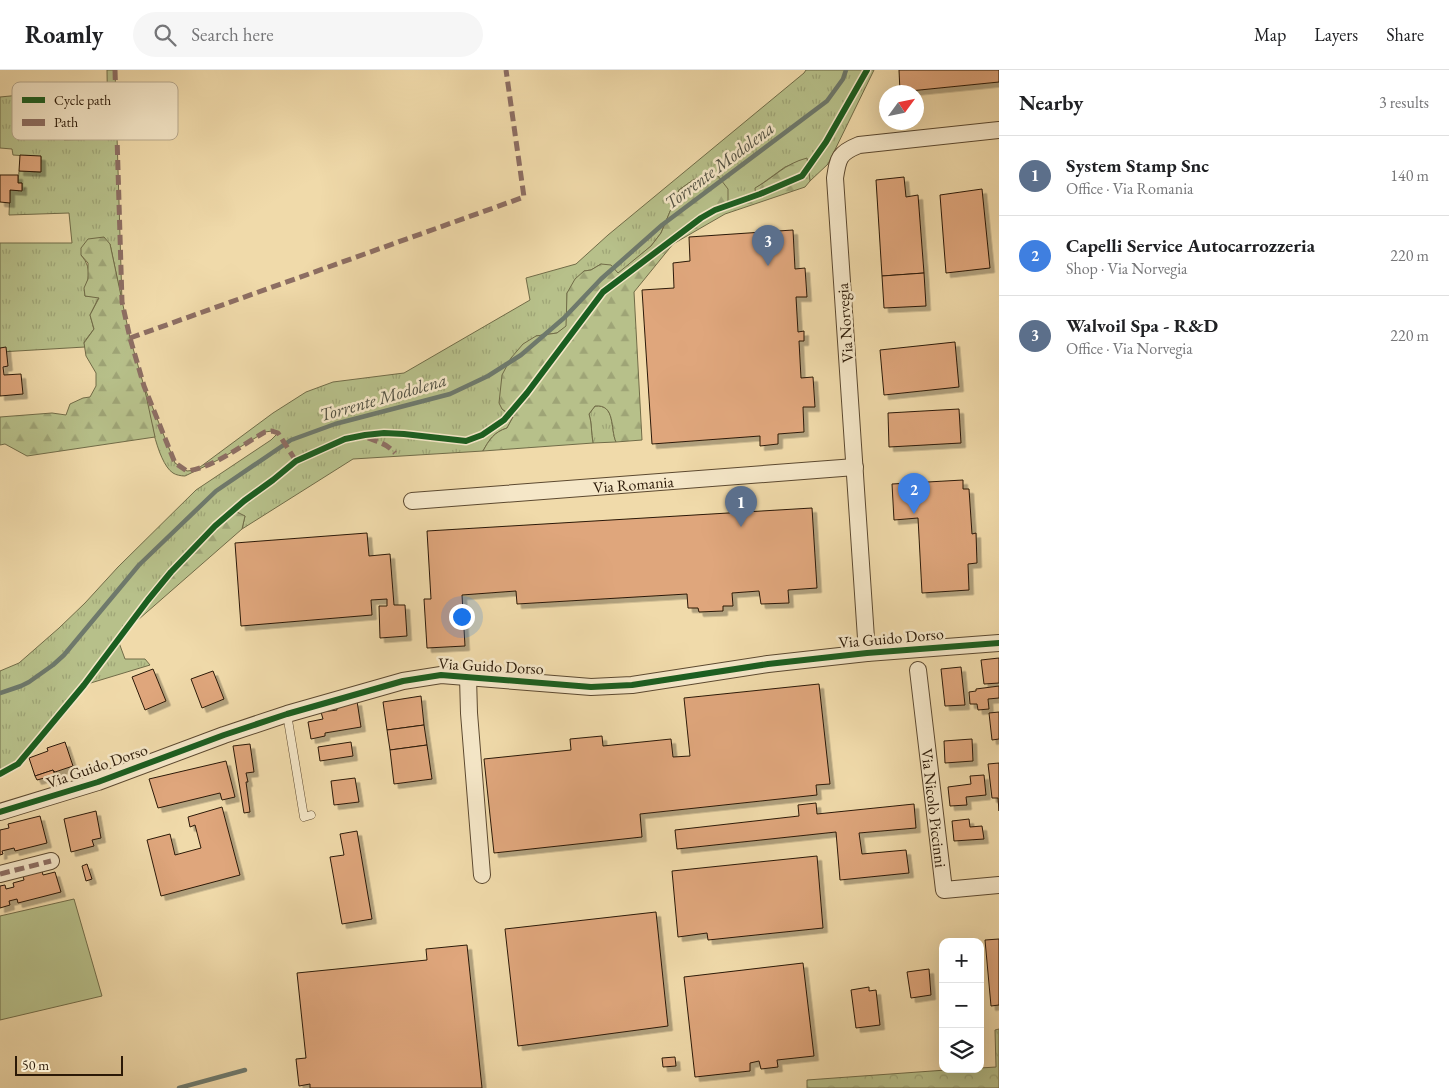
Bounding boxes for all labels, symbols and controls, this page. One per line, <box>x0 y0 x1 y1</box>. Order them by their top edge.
search box <box>133 12 483 57</box>
text: Roamly <box>25 19 103 50</box>
icon: search <box>151 21 179 49</box>
text: Search here <box>191 22 274 47</box>
text: Map <box>1254 23 1286 46</box>
text: Layers <box>1314 23 1358 46</box>
text: Share <box>1386 23 1424 46</box>
legend <box>12 82 178 140</box>
north arrow <box>879 85 924 130</box>
text: Nearby <box>1019 89 1083 116</box>
text: Cycle path <box>54 91 111 109</box>
text: 3 results <box>1379 92 1429 113</box>
text: Path <box>54 113 78 131</box>
water label: Torrente Modolena <box>660 116 778 214</box>
text: System Stamp Snc <box>1066 153 1209 178</box>
text: 1 <box>1031 165 1039 186</box>
text: 140 m <box>1390 165 1429 186</box>
text: Office · Via Romania <box>1066 178 1194 199</box>
pin: 3 <box>752 225 784 266</box>
text: Capelli Service Autocarrozzeria <box>1066 233 1315 258</box>
text: 2 <box>1031 245 1039 266</box>
text: 220 m <box>1390 245 1429 266</box>
text: Shop · Via Norvegia <box>1066 258 1188 279</box>
street label: Via Norvegia <box>832 282 858 364</box>
text: Walvoil Spa - R&D <box>1066 313 1218 338</box>
text: 3 <box>1031 325 1039 346</box>
text: 220 m <box>1390 325 1429 346</box>
text: Office · Via Norvegia <box>1066 338 1193 359</box>
water label: Torrente Modolena <box>317 368 449 426</box>
street label: Via Romania <box>592 470 675 498</box>
pin: 2 <box>898 473 930 514</box>
pin: 1 <box>725 486 757 527</box>
your location <box>449 604 475 630</box>
street label: Via Guido Dorso <box>837 623 945 653</box>
street label: Via Guido Dorso <box>438 653 544 679</box>
street label: Via Guido Dorso <box>44 739 150 793</box>
street label: Via Nicolò Piccinni <box>917 747 952 869</box>
map controls <box>939 938 984 1073</box>
button: + <box>939 938 984 983</box>
button: − <box>939 983 984 1028</box>
button: layers <box>939 1028 984 1073</box>
scale bar <box>15 1053 122 1076</box>
text: 50 m <box>22 1056 49 1074</box>

